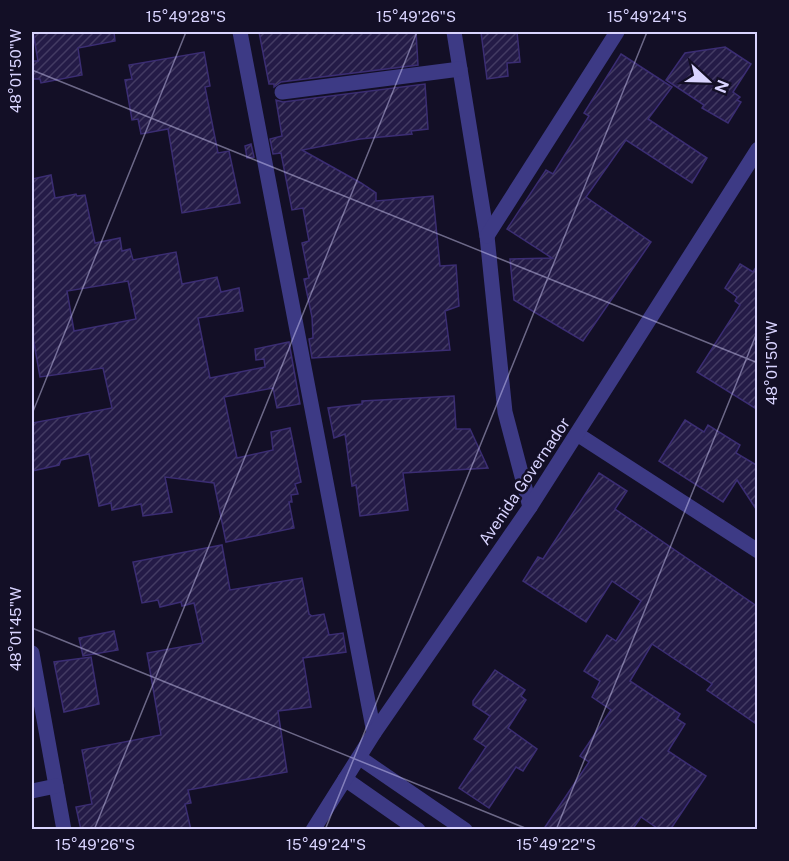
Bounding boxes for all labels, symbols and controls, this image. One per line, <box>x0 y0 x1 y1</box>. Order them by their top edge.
text: 15°49'28"S <box>146 8 226 25</box>
text: 15°49'26"S <box>376 8 456 25</box>
text: 15°49'24"S <box>607 8 687 25</box>
text: 48°01'50"W <box>7 29 24 113</box>
north arrow <box>678 51 738 111</box>
text: N <box>710 77 733 96</box>
text: 48°01'50"W <box>763 321 780 405</box>
street label: Avenida Governador <box>475 414 574 549</box>
text: 48°01'45"W <box>7 587 24 671</box>
text: 15°49'26"S <box>55 836 135 853</box>
text: 15°49'24"S <box>286 836 366 853</box>
text: 15°49'22"S <box>516 836 596 853</box>

